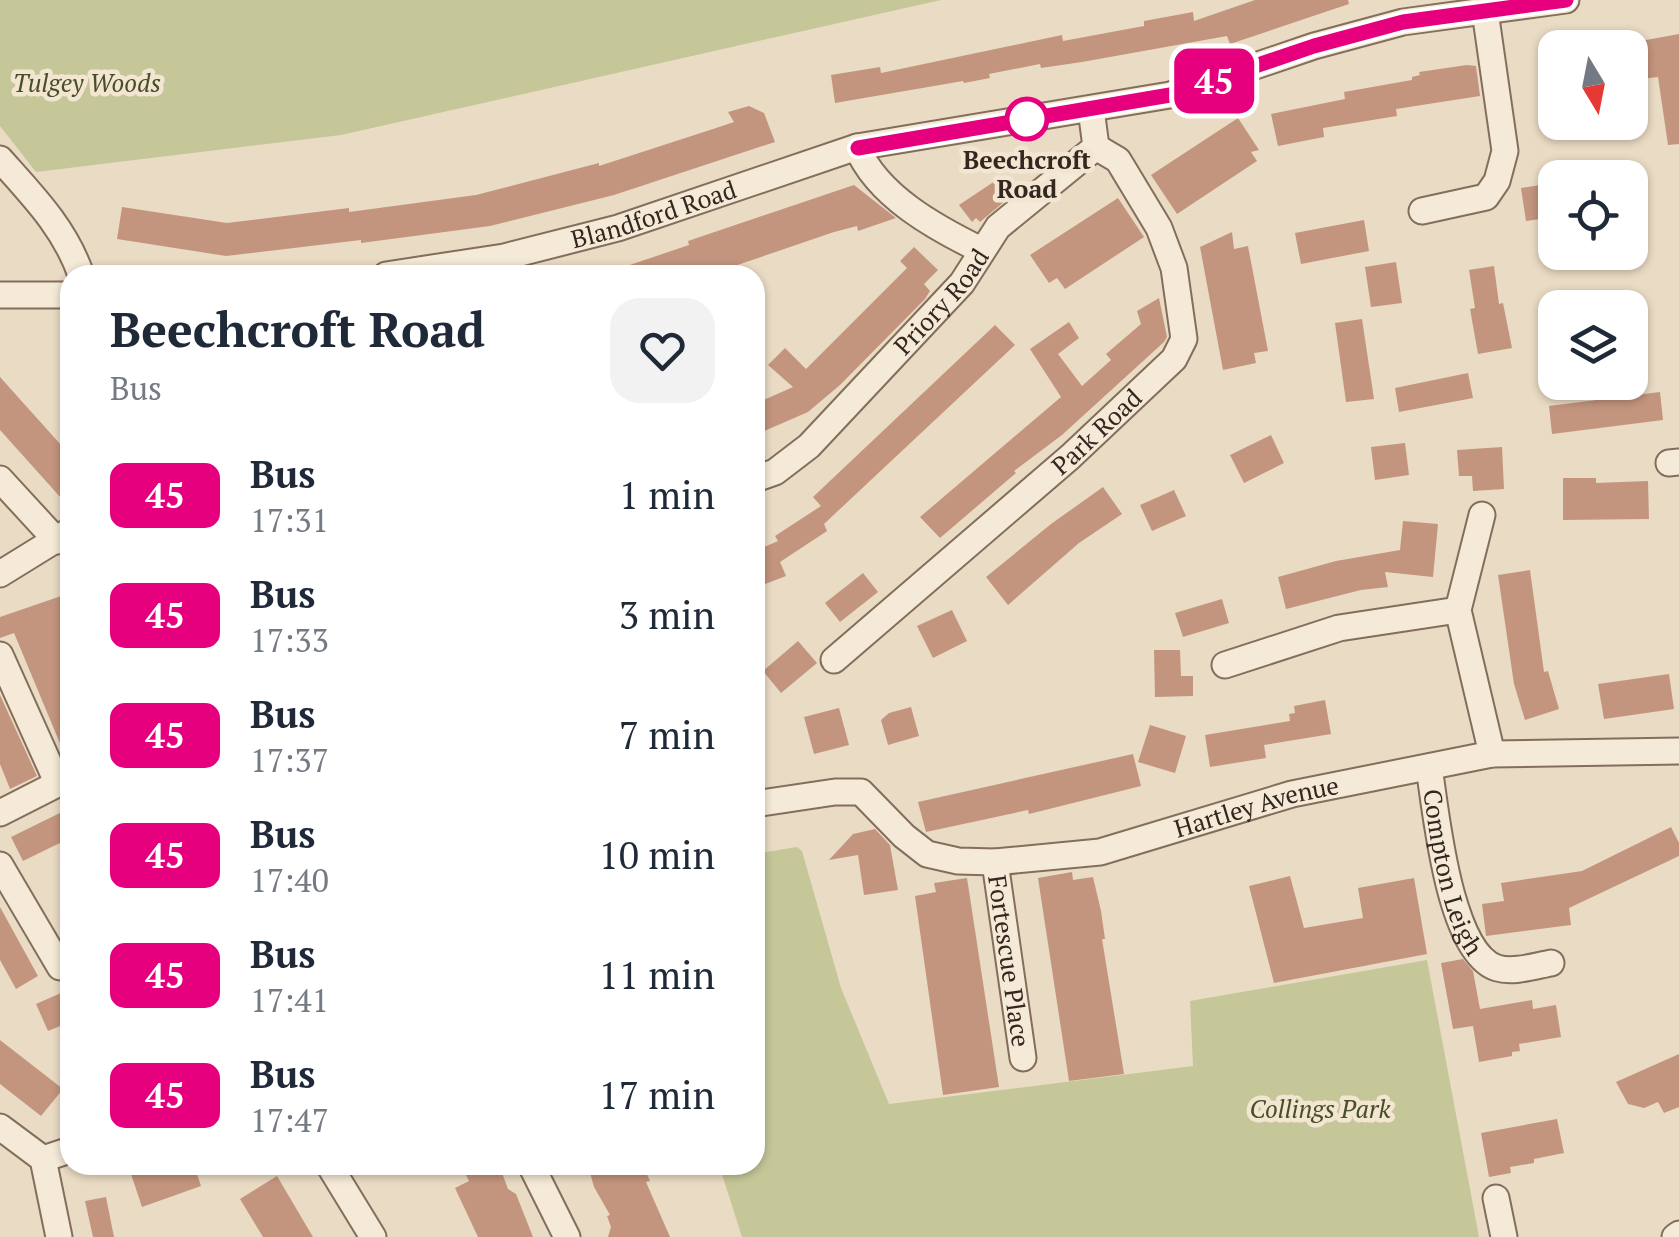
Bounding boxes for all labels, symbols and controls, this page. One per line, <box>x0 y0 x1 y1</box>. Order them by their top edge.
north arrow <box>1538 30 1648 140</box>
map controls <box>1538 30 1648 400</box>
line badge: 45 <box>1169 48 1259 114</box>
text: 45 <box>1194 58 1234 104</box>
park label: Tulgey Woods <box>13 66 161 99</box>
marker: Beechcroft Road <box>1006 98 1048 140</box>
place label: Beechcroft Road <box>963 143 1091 205</box>
button: locate <box>1538 160 1648 270</box>
street label: Blandford Road <box>567 172 741 255</box>
street label: Priory Road <box>886 242 996 362</box>
button: layers <box>1538 290 1648 400</box>
text: Beechcroft Road <box>110 297 485 361</box>
button: heart <box>610 298 715 403</box>
text: Bus <box>110 367 162 409</box>
street label: Park Road <box>1044 381 1148 482</box>
text: Bus <box>250 449 315 499</box>
text: 1 min <box>619 470 715 520</box>
text: 45 <box>145 472 185 518</box>
text: 17:31 <box>250 499 329 541</box>
text: Bus <box>250 569 315 619</box>
text: 3 min <box>619 590 715 640</box>
text: 45 <box>145 592 185 638</box>
text: 17:33 <box>250 619 329 661</box>
text: Bus <box>250 689 315 739</box>
text: 7 min <box>619 710 715 760</box>
text: 45 <box>145 712 185 758</box>
text: 17:37 <box>250 739 329 781</box>
street label: Hartley Avenue <box>1170 768 1342 845</box>
street label: Compton Leigh <box>1416 787 1491 962</box>
text: Bus <box>250 809 315 859</box>
text: 10 min <box>598 830 715 880</box>
text: 45 <box>145 832 185 878</box>
text: 17:40 <box>250 859 329 901</box>
street label: Fortescue Place <box>981 873 1038 1049</box>
text: Bus <box>250 929 315 979</box>
text: 11 min <box>598 950 715 1000</box>
text: 45 <box>145 952 185 998</box>
text: 17:41 <box>250 979 329 1021</box>
text: Bus <box>250 1049 315 1099</box>
text: 17 min <box>598 1070 715 1120</box>
text: 45 <box>145 1072 185 1118</box>
park label: Collings Park <box>1250 1092 1391 1125</box>
text: 17:47 <box>250 1099 329 1141</box>

